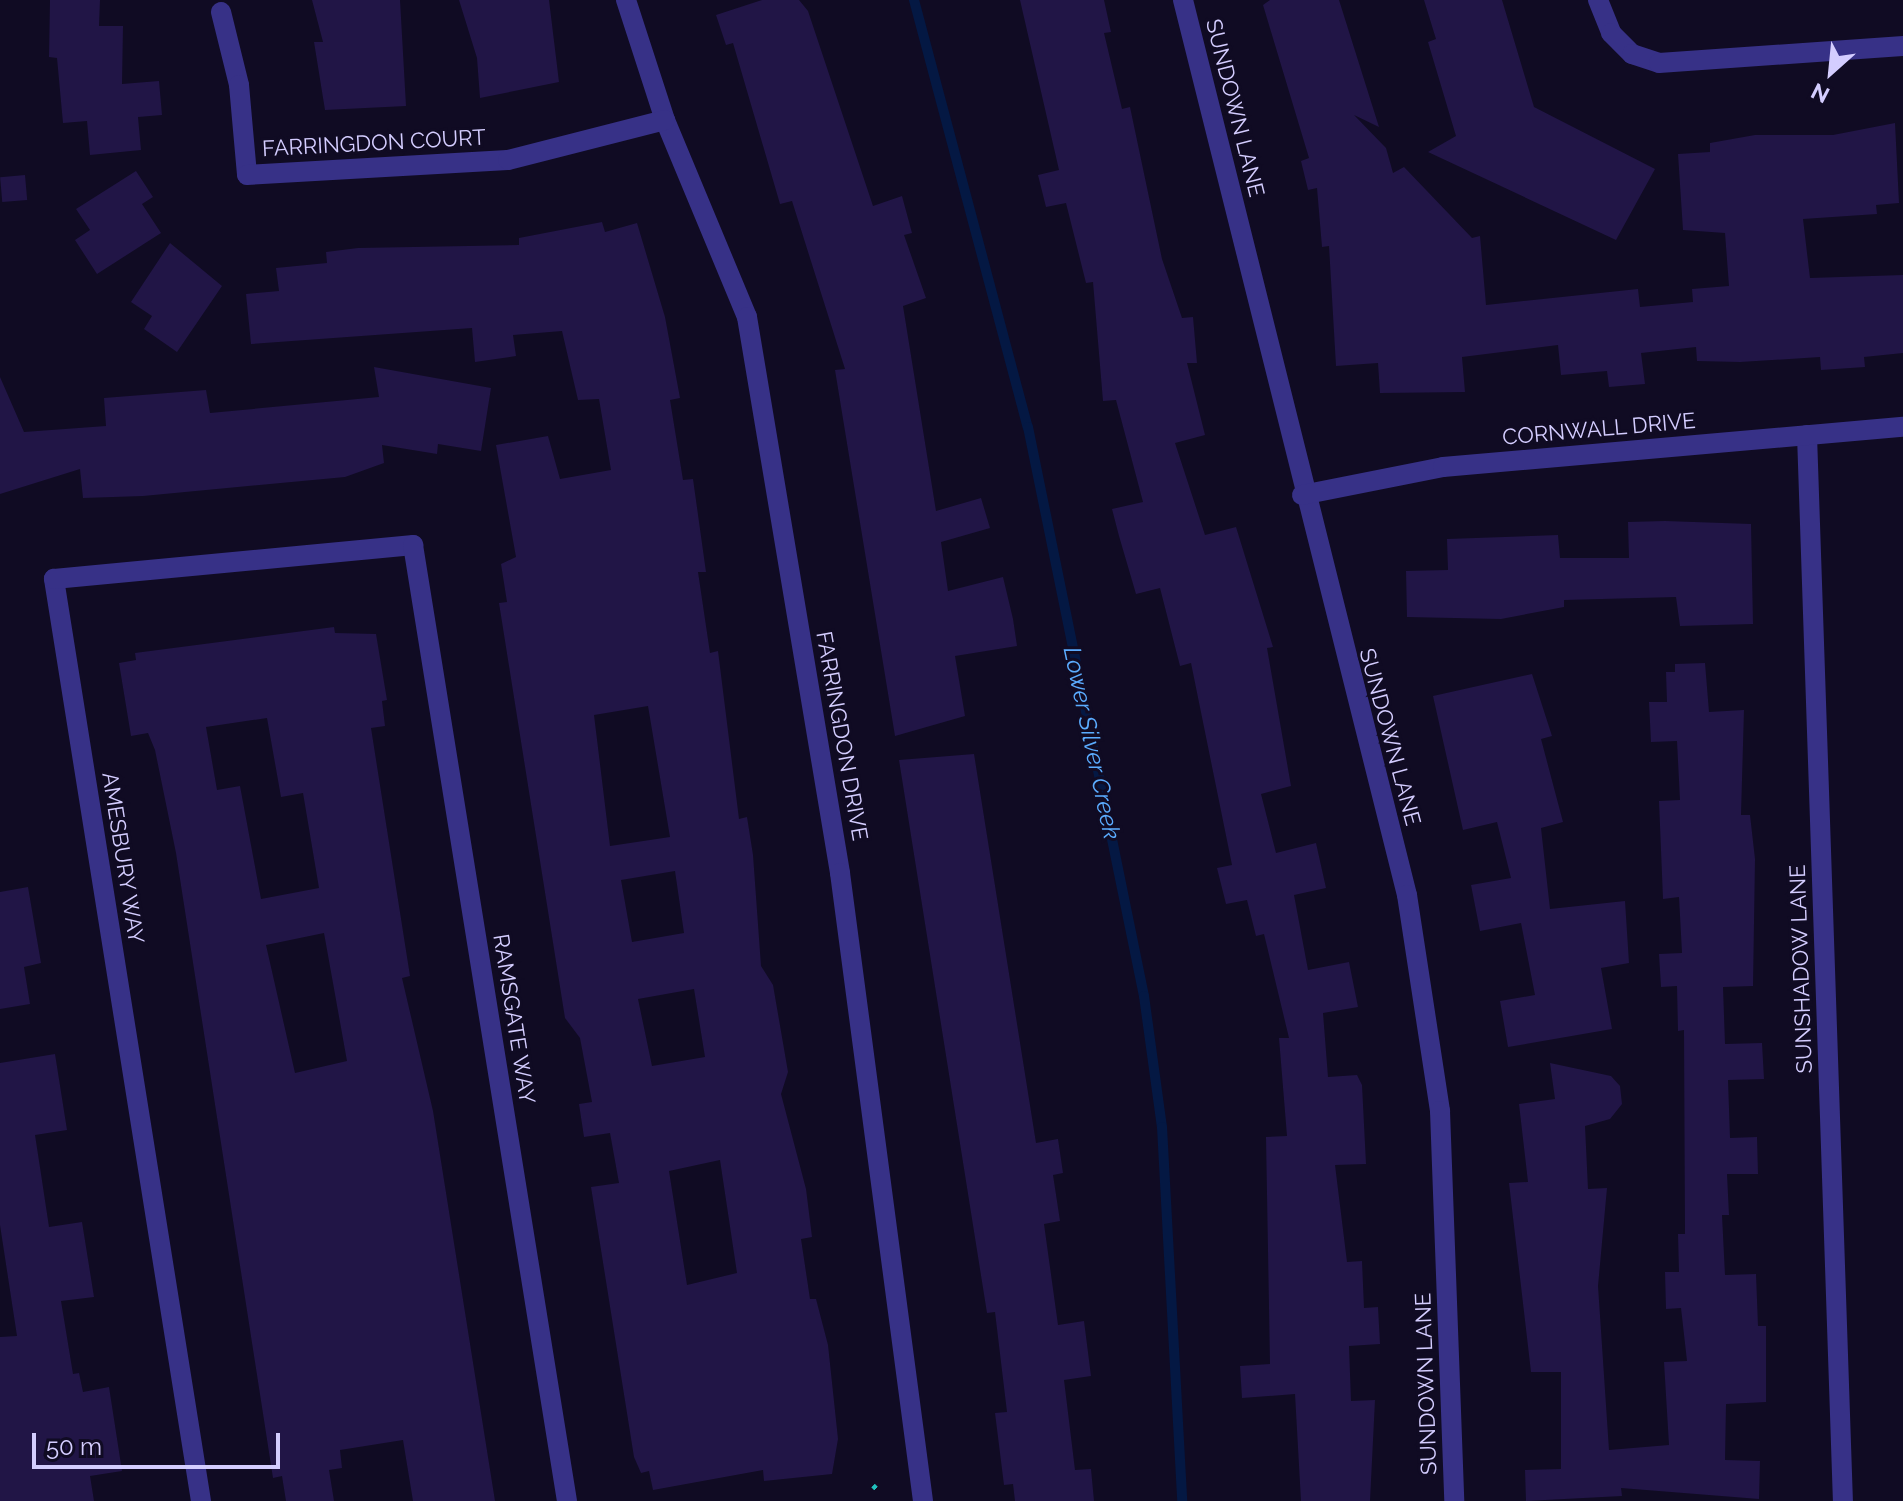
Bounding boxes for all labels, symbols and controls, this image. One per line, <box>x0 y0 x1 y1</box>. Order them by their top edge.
street label: SUNDOWN LANE <box>1200 16 1270 200</box>
north arrow <box>1791 32 1871 112</box>
text: N <box>1807 78 1833 109</box>
street label: FARRINGDON COURT <box>262 124 486 162</box>
street label: CORNWALL DRIVE <box>1501 407 1697 451</box>
street label: FARRINGDON DRIVE <box>811 629 873 843</box>
water label: Lower Silver Creek <box>1057 644 1127 842</box>
street label: SUNDOWN LANE <box>1354 646 1426 828</box>
street label: AMESBURY WAY <box>96 770 150 946</box>
street label: SUNSHADOW LANE <box>1784 864 1818 1074</box>
street label: RAMSGATE WAY <box>487 932 541 1106</box>
street label: SUNDOWN LANE <box>1410 1292 1442 1476</box>
scale bar <box>36 1417 284 1467</box>
text: 50 m <box>46 1432 102 1461</box>

